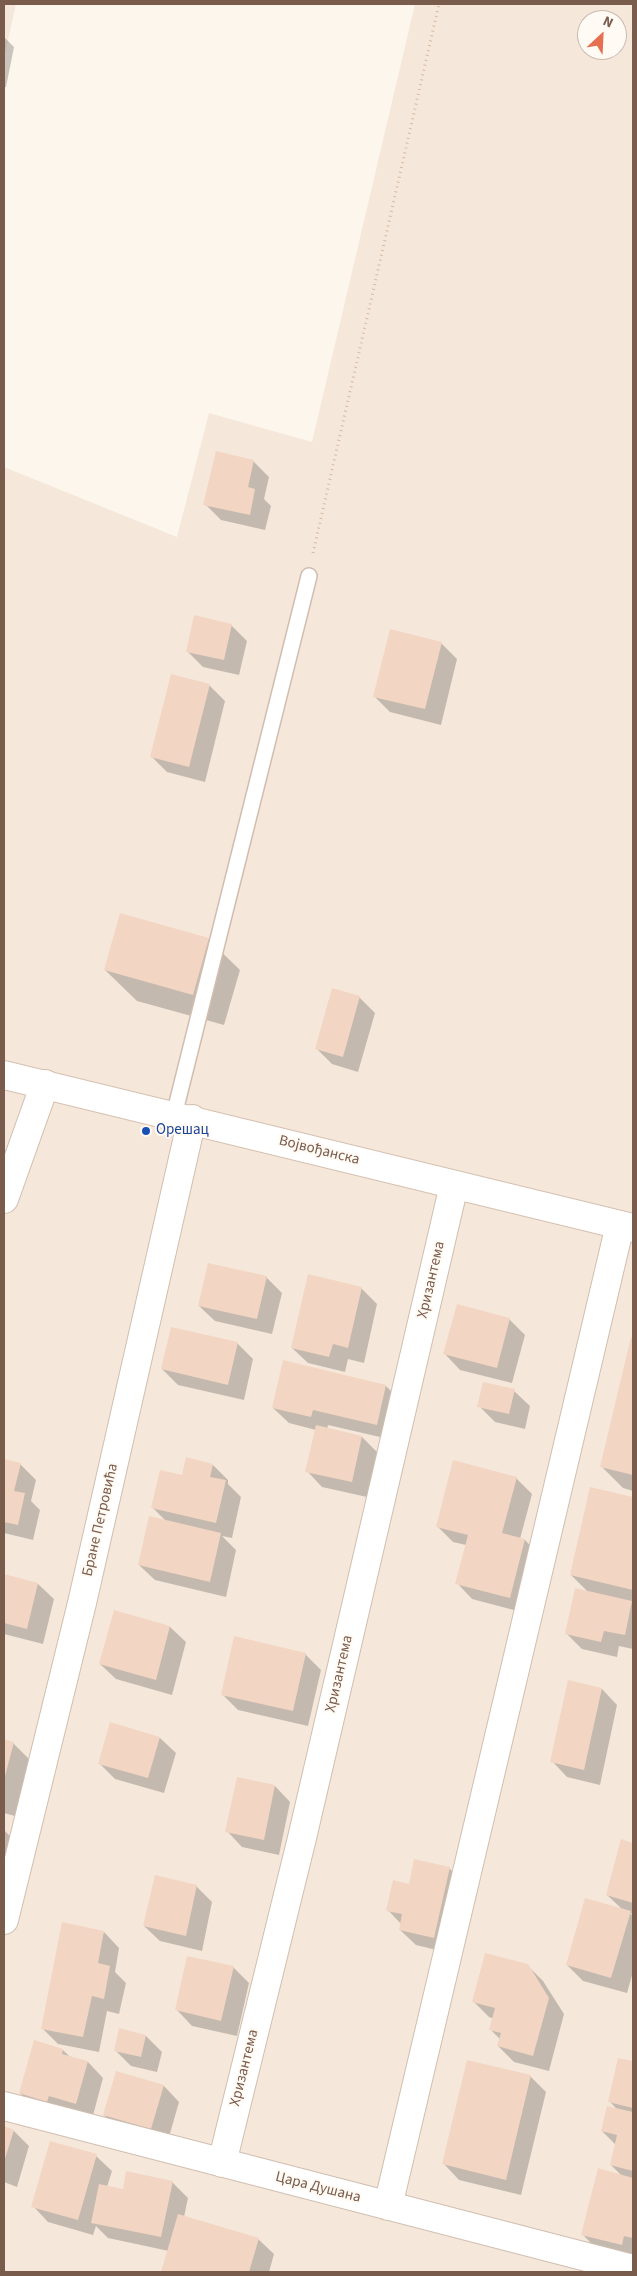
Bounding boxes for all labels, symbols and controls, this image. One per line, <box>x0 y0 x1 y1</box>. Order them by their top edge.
north arrow <box>577 10 627 60</box>
text: N <box>599 11 616 33</box>
place label: Орешац <box>156 1122 209 1140</box>
marker: Орешац <box>140 1125 152 1137</box>
street label: Војвођанска <box>277 1132 361 1170</box>
street label: Хризантема <box>414 1240 450 1320</box>
street label: Бране Петровића <box>79 1462 123 1578</box>
street label: Хризантема <box>322 1634 358 1714</box>
street label: Хризантема <box>227 2028 263 2108</box>
street label: Цара Душана <box>273 2169 363 2207</box>

